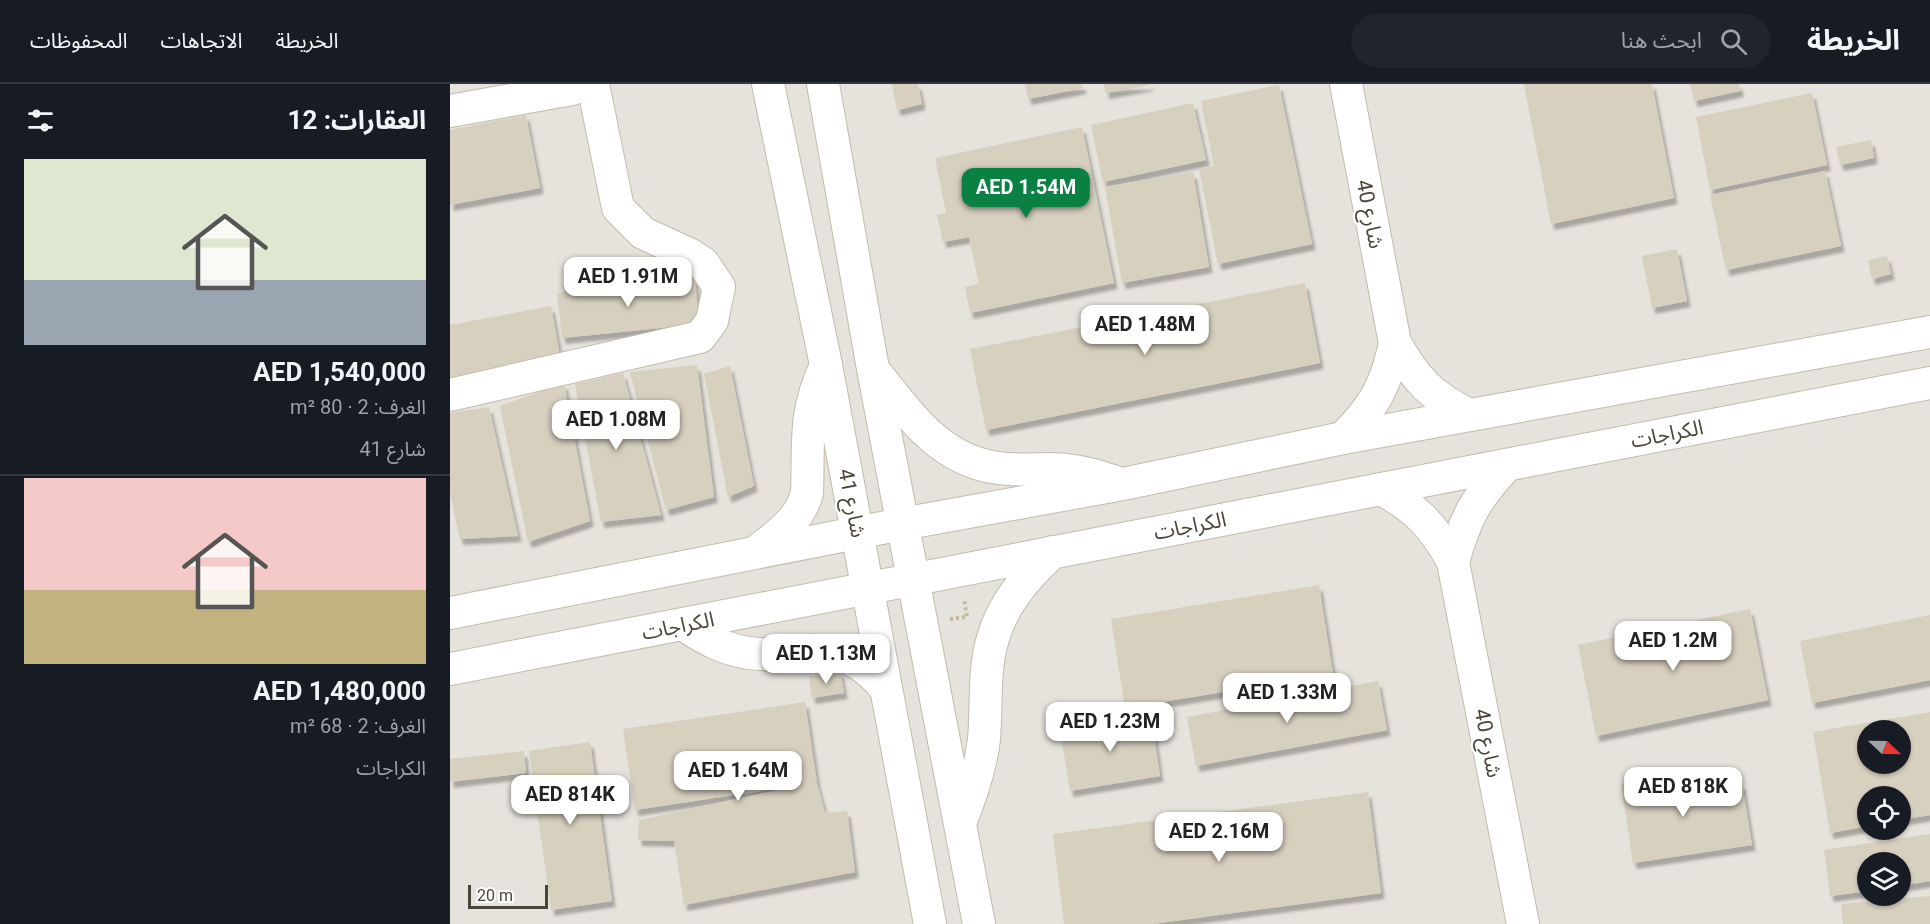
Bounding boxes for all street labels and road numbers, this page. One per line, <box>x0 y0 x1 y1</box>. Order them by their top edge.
street label: شارع 40 <box>1349 177 1388 251</box>
street label: الكراجات <box>1629 415 1705 453</box>
street label: شارع 41 <box>831 466 870 540</box>
street label: الكراجات <box>1152 507 1228 545</box>
street label: الكراجات <box>640 607 716 645</box>
street label: شارع 40 <box>1467 706 1506 780</box>

